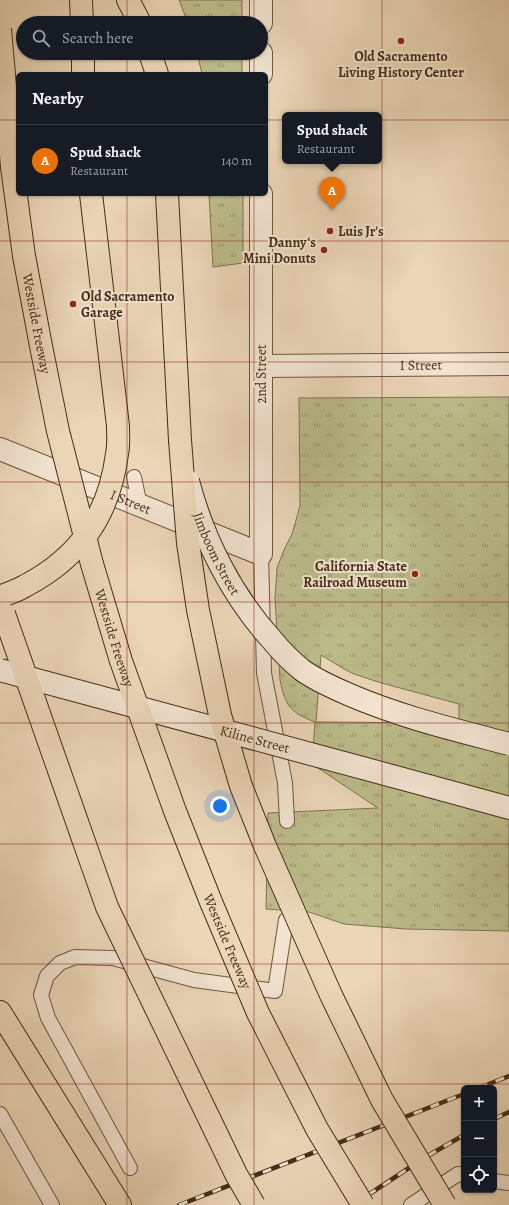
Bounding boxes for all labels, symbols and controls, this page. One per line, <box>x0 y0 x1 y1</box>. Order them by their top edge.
search box <box>16 16 268 60</box>
icon: search <box>30 27 52 49</box>
text: Search here <box>62 28 133 48</box>
marker: Old Sacramento Living History Center <box>396 36 406 46</box>
place label: Old Sacramento Living History Center <box>338 47 464 82</box>
text: Nearby <box>32 87 83 110</box>
popup <box>282 112 382 164</box>
text: Spud shack <box>297 120 367 140</box>
text: Restaurant <box>297 140 355 157</box>
text: Spud shack <box>70 142 141 162</box>
text: A <box>41 152 49 169</box>
text: 140 m <box>221 152 252 169</box>
text: Restaurant <box>70 162 128 179</box>
pin: A <box>319 177 345 210</box>
place label: Luis Jr's <box>338 222 384 241</box>
marker: Luis Jr's <box>325 226 335 236</box>
place label: Danny‘s Mini Donuts <box>243 233 316 268</box>
marker: Danny‘s Mini Donuts <box>319 245 329 255</box>
street label: Westside Freeway <box>17 271 55 376</box>
place label: Old Sacramento Garage <box>81 287 175 322</box>
marker: Old Sacramento Garage <box>68 299 78 309</box>
street label: 2nd Street <box>252 344 271 404</box>
street label: I Street <box>400 356 443 375</box>
street label: I Street <box>107 485 154 519</box>
street label: Jimboom Street <box>188 510 244 599</box>
place label: California State Railroad Museum <box>303 557 408 592</box>
marker: California State Railroad Museum <box>410 569 420 579</box>
street label: Westside Freeway <box>90 586 139 690</box>
street label: Kiline Street <box>218 721 292 758</box>
your location <box>210 796 230 816</box>
street label: Westside Freeway <box>198 890 256 993</box>
map controls <box>461 1085 497 1193</box>
button: + <box>461 1085 497 1121</box>
button: − <box>461 1121 497 1157</box>
button: locate <box>461 1157 497 1193</box>

